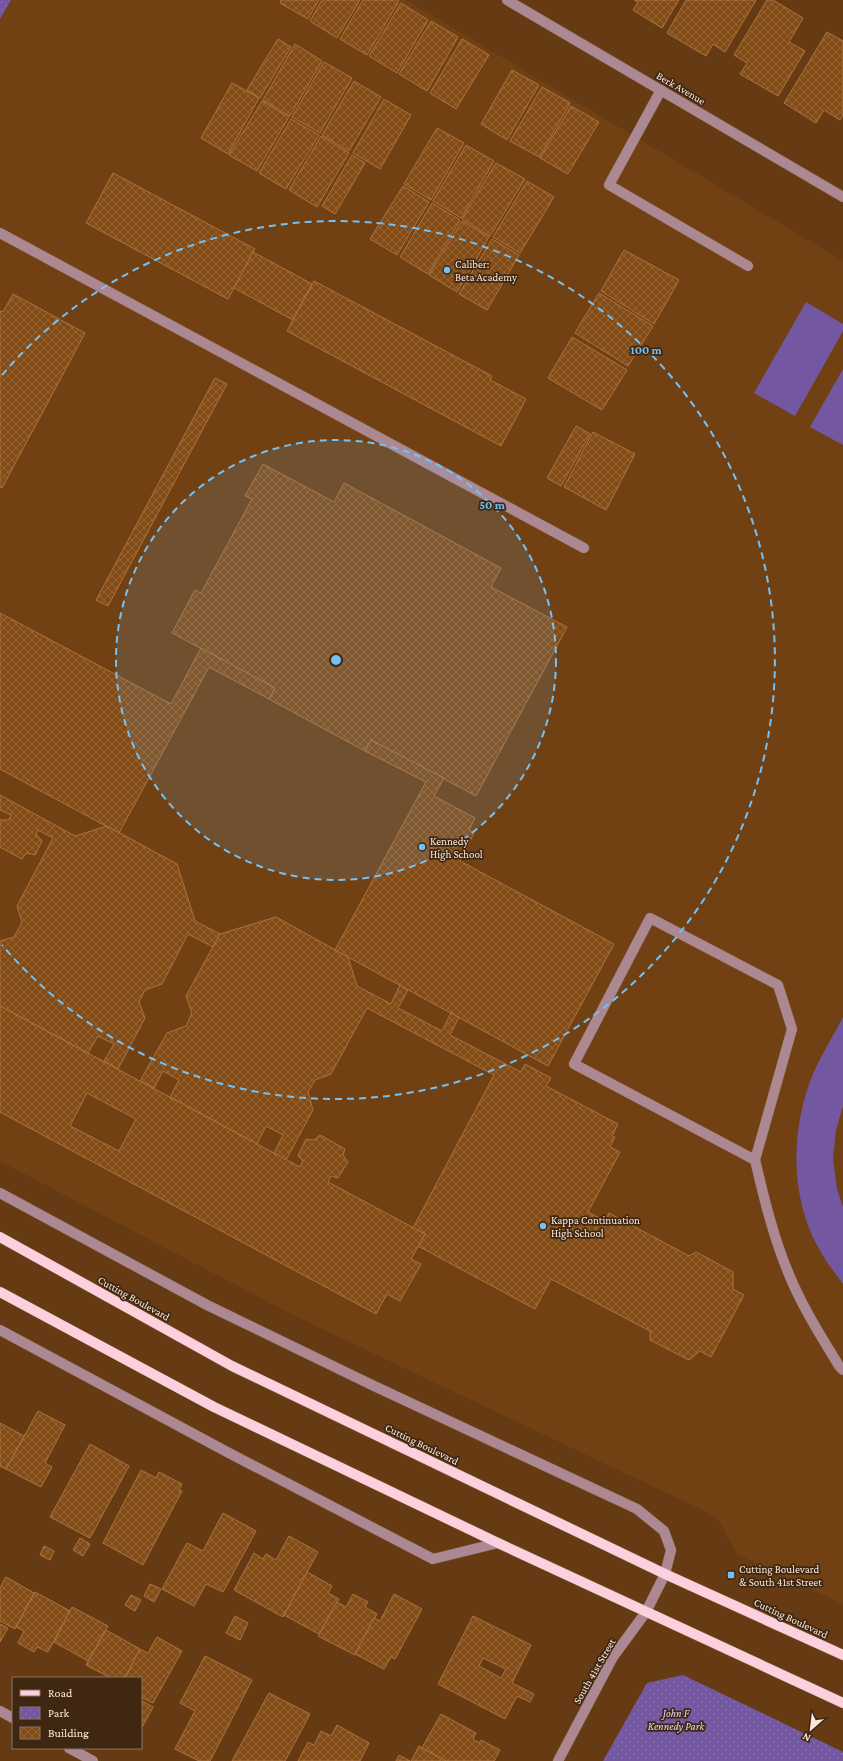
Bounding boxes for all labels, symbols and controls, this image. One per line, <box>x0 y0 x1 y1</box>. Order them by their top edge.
street label: Berk Avenue <box>654 69 708 107</box>
place label: Caliber: Beta Academy <box>455 258 518 284</box>
marker: Caliber: Beta Academy <box>442 265 452 275</box>
text: 100 m <box>630 343 663 357</box>
text: 50 m <box>479 498 506 512</box>
centre of rings <box>329 653 343 667</box>
place label: Kennedy High School <box>430 835 483 861</box>
marker: Kennedy High School <box>417 842 427 852</box>
place label: Kappa Continuation High School <box>551 1214 640 1240</box>
marker: Kappa Continuation High School <box>538 1221 548 1231</box>
street label: Cutting Boulevard <box>95 1273 172 1324</box>
street label: Cutting Boulevard <box>383 1421 461 1468</box>
place label: Cutting Boulevard & South 41st Street <box>739 1563 822 1588</box>
marker: Cutting Boulevard & South 41st Street <box>726 1570 736 1580</box>
street label: Cutting Boulevard <box>752 1596 830 1641</box>
street label: South 41st Street <box>571 1636 618 1706</box>
legend <box>12 1677 142 1749</box>
text: Road <box>48 1686 73 1700</box>
text: Park <box>48 1706 70 1720</box>
park label: John F Kennedy Park <box>648 1707 705 1733</box>
north arrow <box>791 1709 831 1749</box>
text: Building <box>48 1726 89 1740</box>
text: N <box>800 1731 812 1745</box>

